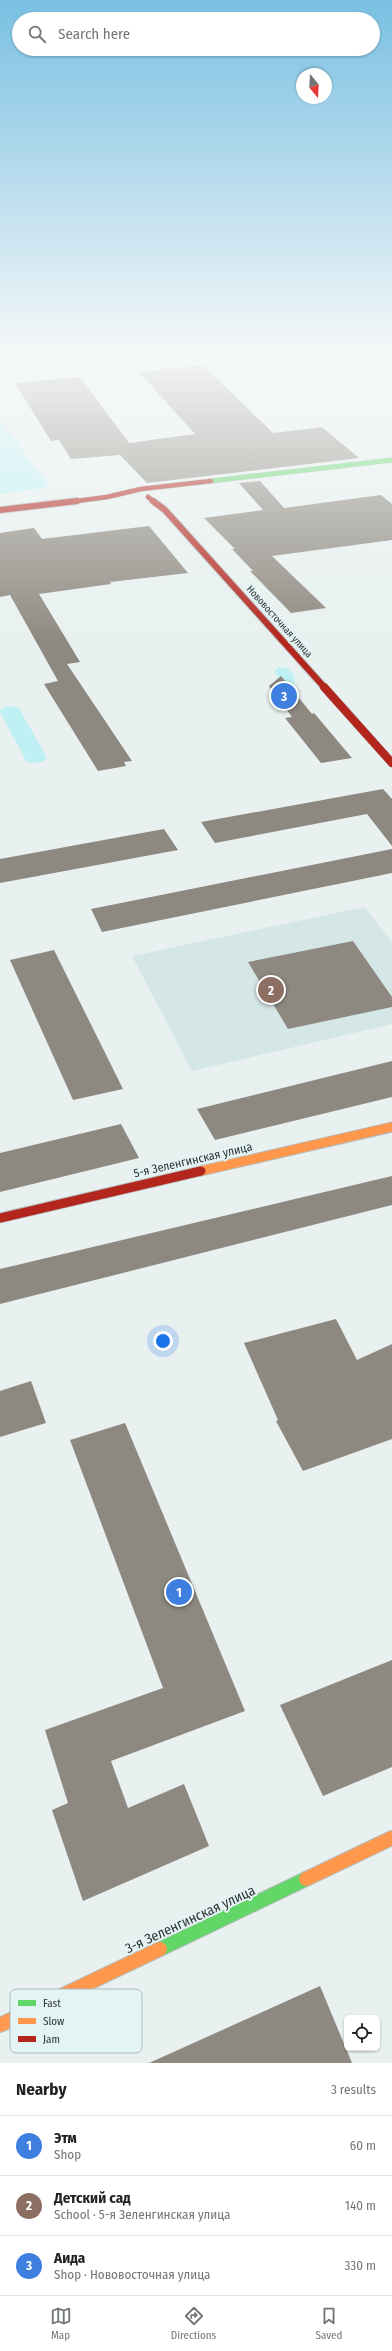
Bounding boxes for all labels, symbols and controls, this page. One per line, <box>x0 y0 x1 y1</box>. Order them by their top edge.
search box <box>12 12 380 56</box>
icon: search <box>26 23 48 45</box>
text: Search here <box>58 25 130 43</box>
north arrow <box>296 68 332 104</box>
street label: Нововосточная улица <box>244 583 315 660</box>
pin: 3 <box>271 681 297 711</box>
pin: 2 <box>258 975 284 1005</box>
street label: 5-я Зеленгинская улица <box>132 1140 254 1180</box>
your location <box>153 1331 173 1351</box>
pin: 1 <box>166 1577 192 1607</box>
street label: 3-я Зеленгинская улица <box>123 1882 258 1957</box>
legend <box>10 1989 142 2053</box>
text: Fast <box>43 1997 61 2010</box>
text: Slow <box>43 2015 64 2028</box>
map controls <box>344 2015 380 2051</box>
button: locate <box>344 2015 380 2051</box>
text: Jam <box>43 2033 60 2046</box>
text: Nearby <box>16 2079 67 2100</box>
text: 3 results <box>331 2082 376 2097</box>
text: Этм <box>54 2129 77 2147</box>
text: 1 <box>26 2138 32 2153</box>
text: 60 m <box>350 2138 376 2153</box>
text: Shop <box>54 2147 81 2162</box>
text: Детский сад <box>54 2189 131 2207</box>
text: 2 <box>26 2198 32 2213</box>
text: 140 m <box>345 2198 376 2213</box>
text: School · 5-я Зеленгинская улица <box>54 2207 230 2222</box>
text: Аида <box>54 2249 85 2267</box>
text: 3 <box>26 2258 32 2273</box>
text: 330 m <box>344 2258 376 2273</box>
text: Shop · Нововосточная улица <box>54 2267 210 2282</box>
tab: Map <box>50 2305 72 2342</box>
tab: Directions <box>171 2305 216 2342</box>
tab: Saved <box>316 2305 342 2342</box>

